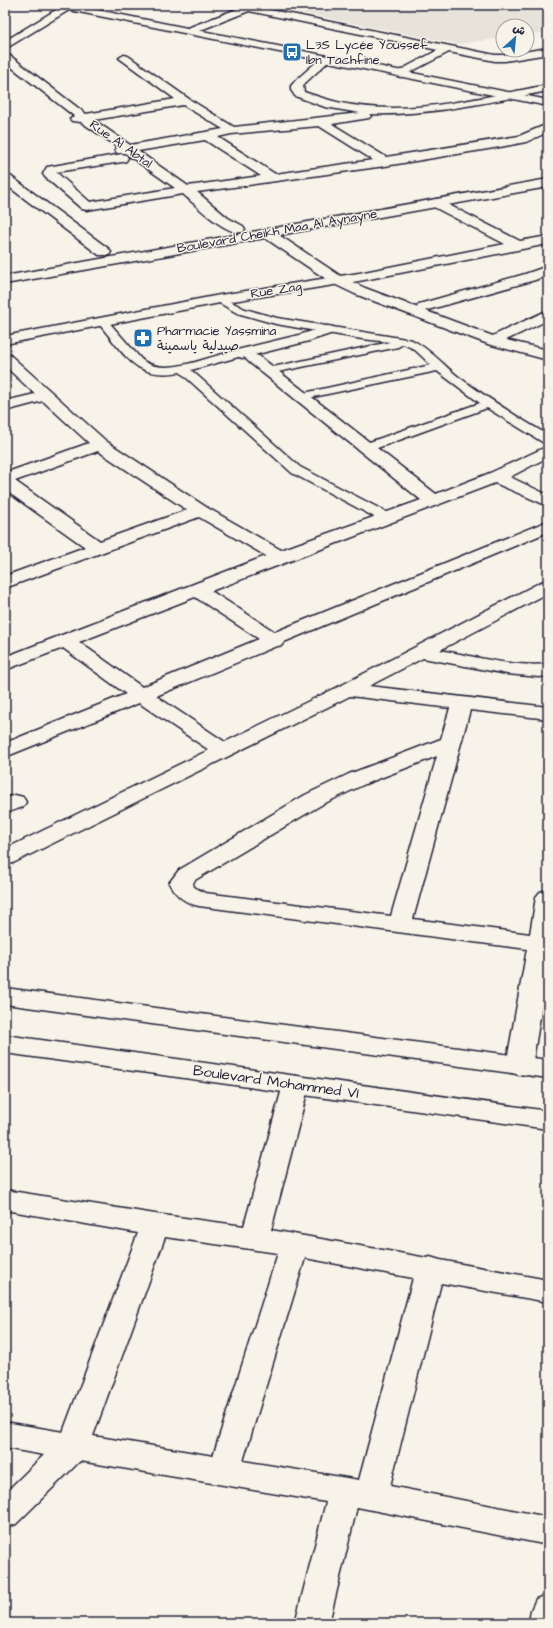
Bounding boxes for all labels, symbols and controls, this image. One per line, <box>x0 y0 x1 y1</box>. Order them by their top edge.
north arrow <box>495 18 535 58</box>
text: ش <box>511 20 528 39</box>
place label: L3S Lycée Youssef Ibn Tachfine <box>306 36 428 69</box>
bus stop icon: L3S Lycée Youssef Ibn Tachfine <box>281 41 303 63</box>
street label: Rue Al Abtal <box>86 116 156 172</box>
street label: Boulevard Cheikh Maa Al Aynayne <box>176 205 379 258</box>
street label: Rue Zag <box>249 277 303 304</box>
place label: Pharmacie Yassmina صيدلية ياسمينة <box>157 322 277 355</box>
pharmacy icon: Pharmacie Yassmina صيدلية ياسمينة <box>132 327 154 349</box>
street label: Boulevard Mohammed VI <box>192 1060 360 1104</box>

